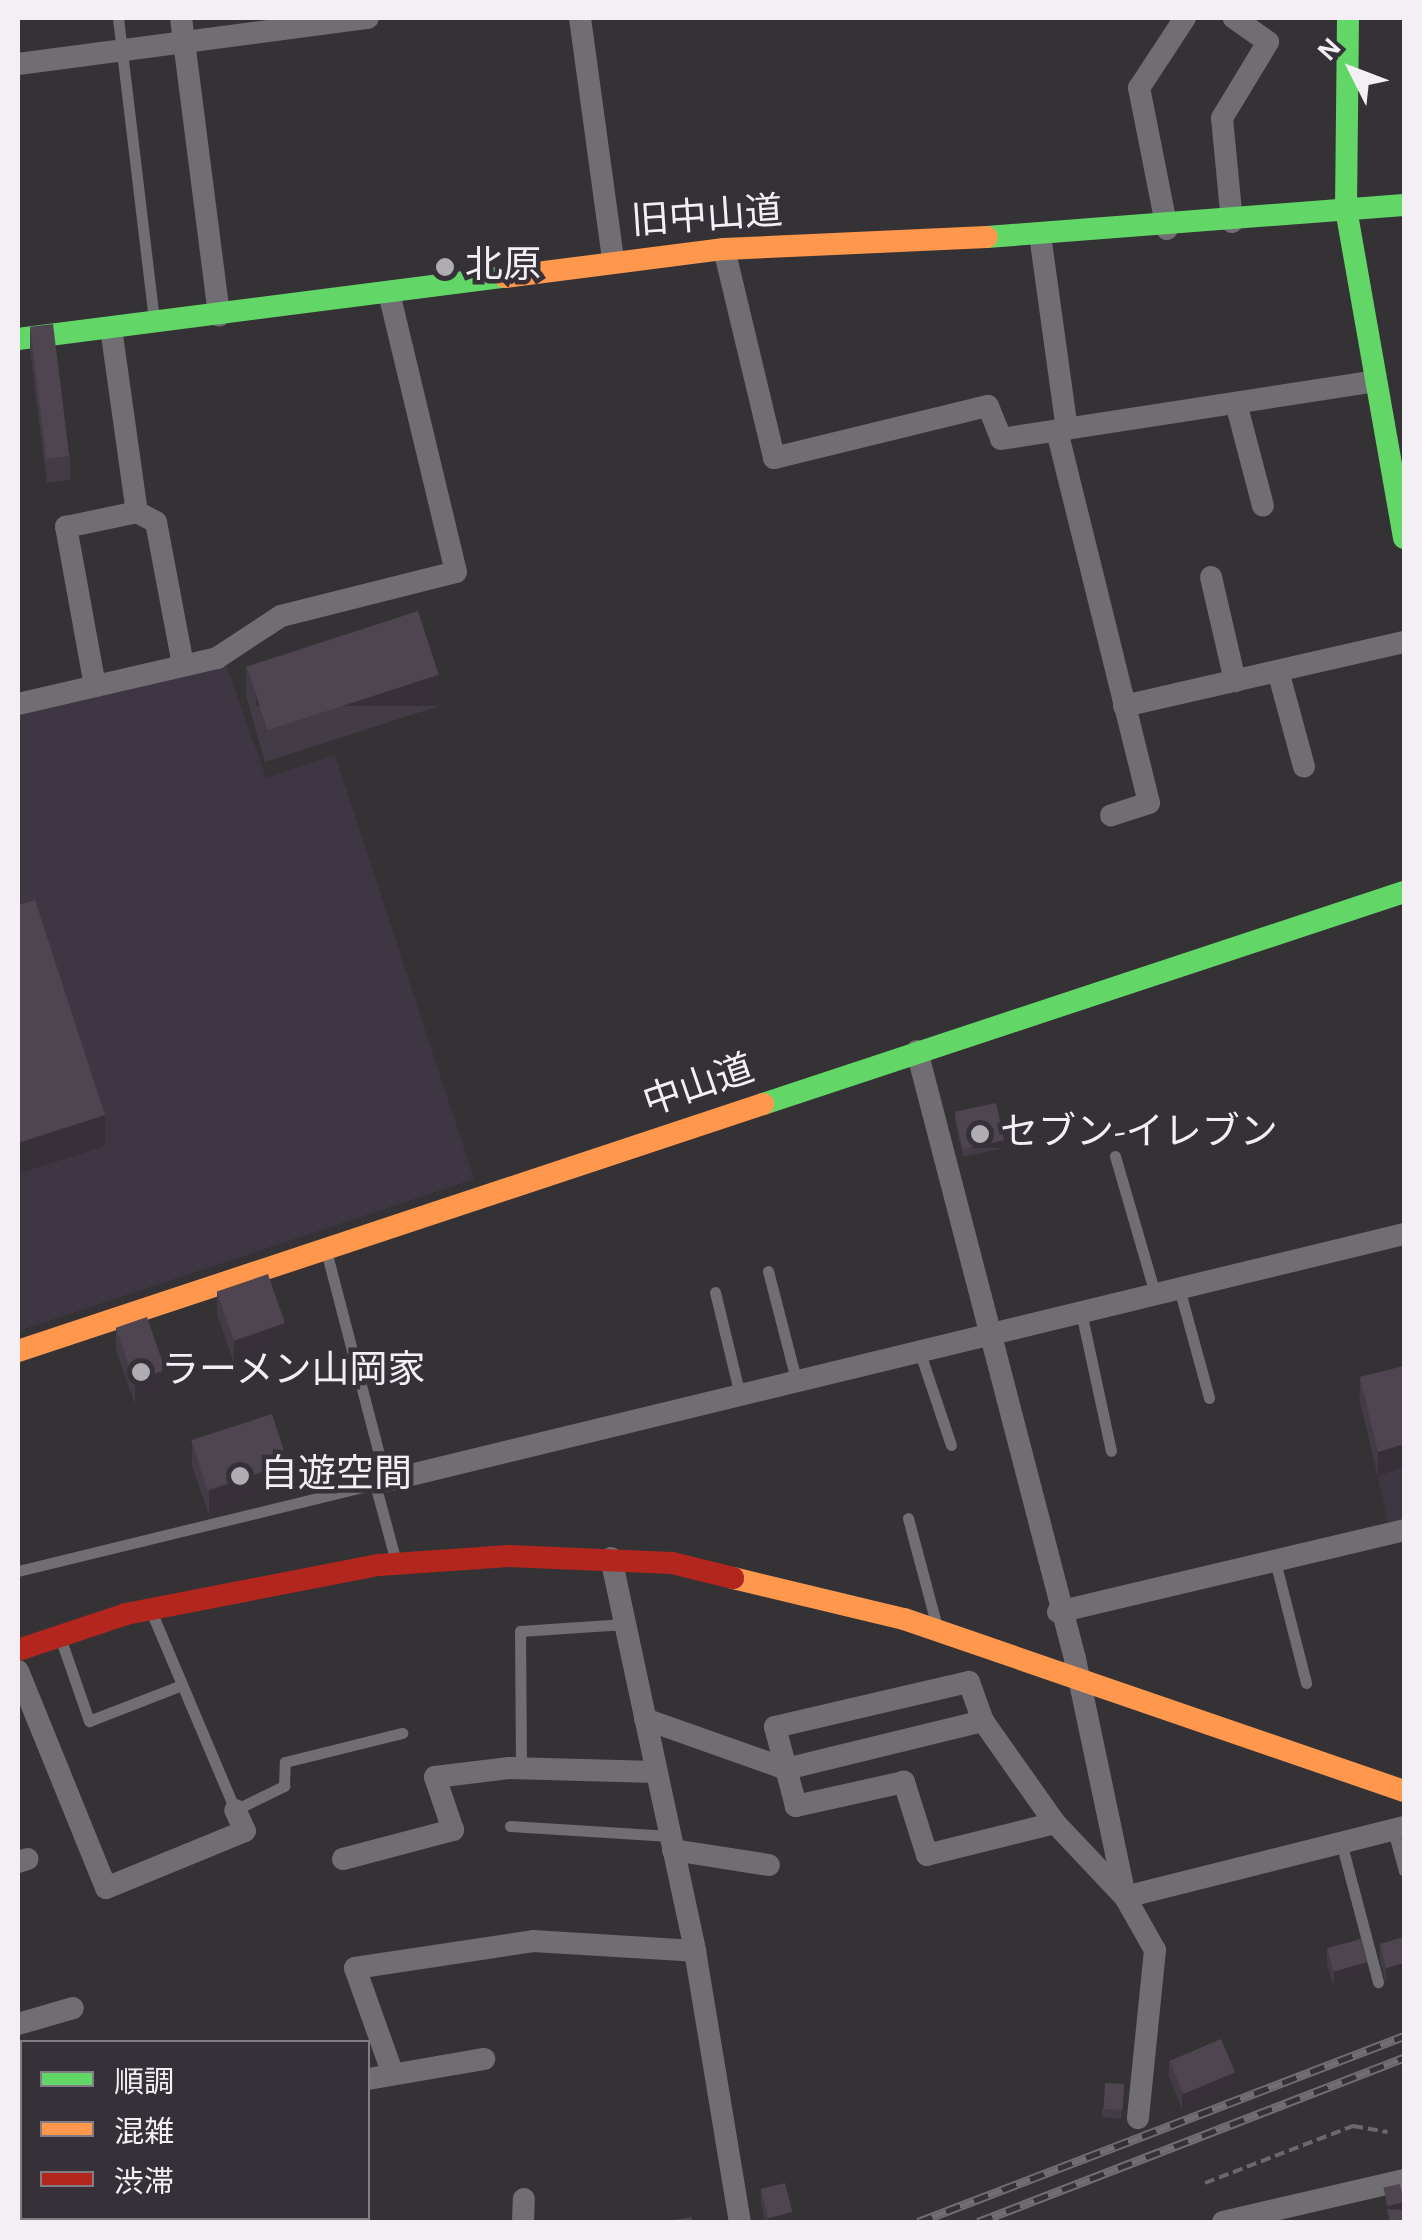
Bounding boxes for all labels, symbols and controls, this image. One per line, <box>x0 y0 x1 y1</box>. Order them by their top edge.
north arrow <box>1302 20 1402 120</box>
text: N <box>1313 33 1347 67</box>
street label: 旧中山道 <box>630 190 784 246</box>
place label: 北原 <box>465 244 541 290</box>
marker: 北原 <box>434 256 456 278</box>
street label: 中山道 <box>638 1047 760 1127</box>
place label: セブン-イレブン <box>1000 1111 1278 1157</box>
marker: セブン-イレブン <box>969 1123 991 1145</box>
place label: ラーメン山岡家 <box>161 1349 427 1395</box>
marker: ラーメン山岡家 <box>130 1361 152 1383</box>
place label: 自遊空間 <box>260 1453 412 1499</box>
marker: 自遊空間 <box>229 1465 251 1487</box>
legend <box>20 2040 370 2220</box>
text: 順調 <box>114 2068 174 2098</box>
text: 混雑 <box>114 2118 174 2148</box>
text: 渋滞 <box>114 2168 174 2198</box>

